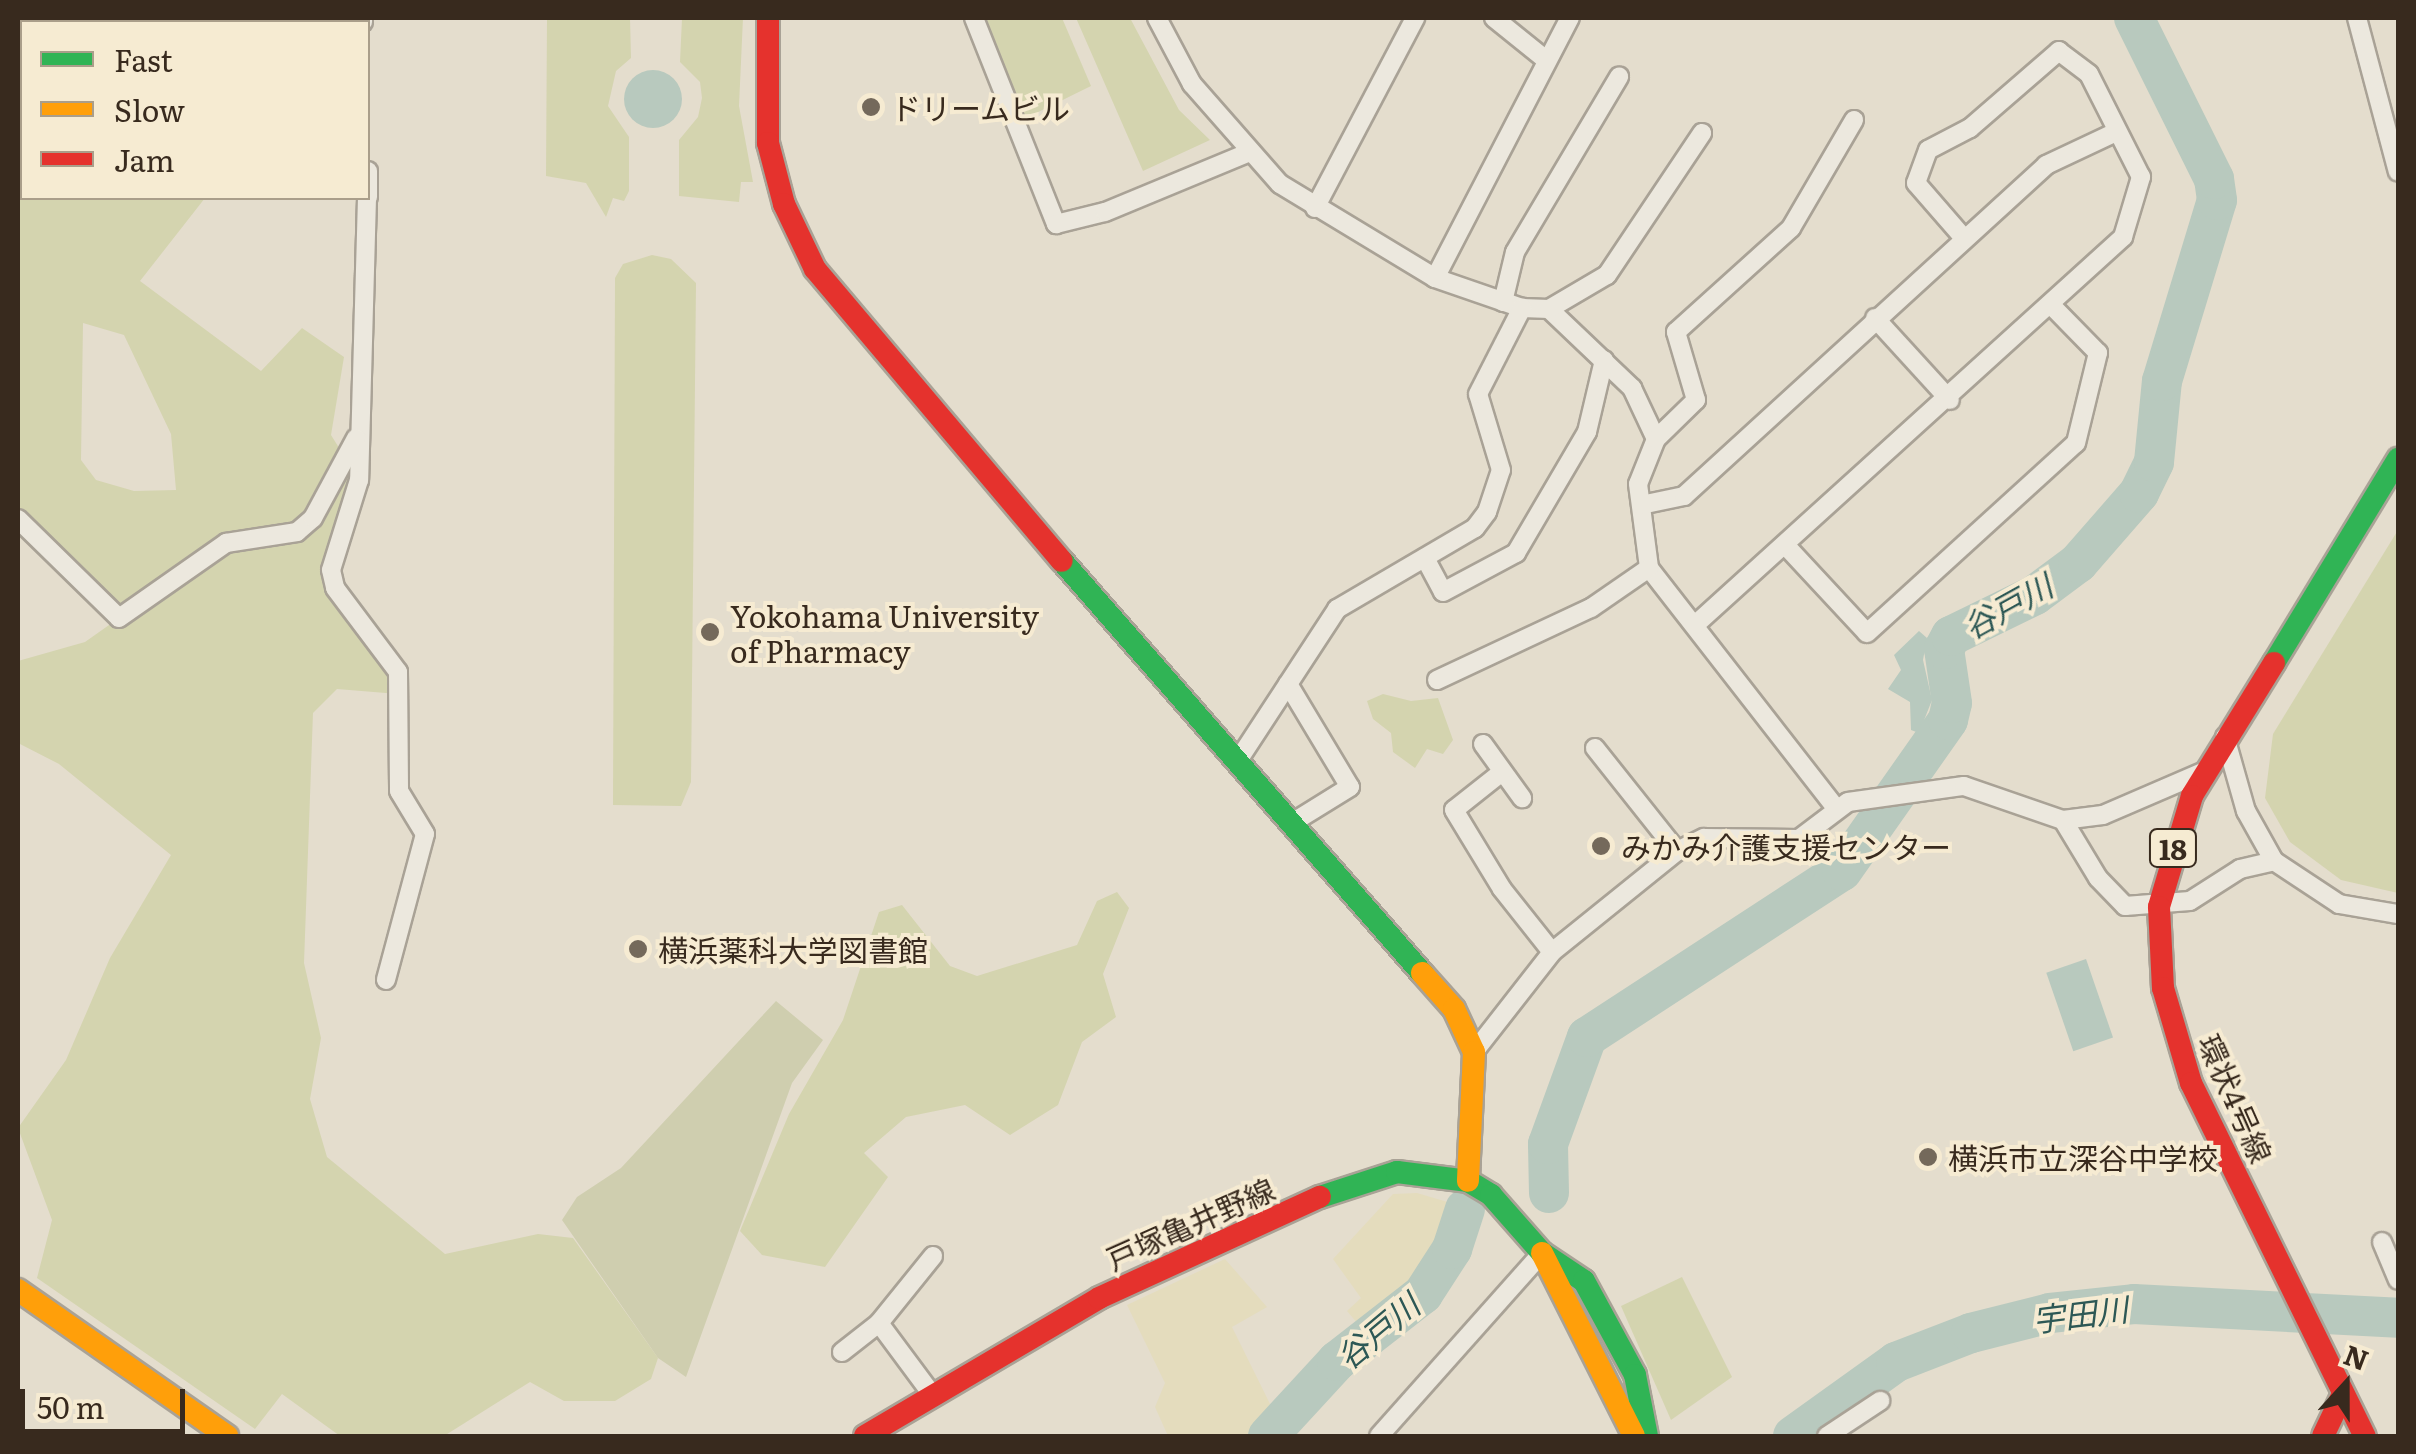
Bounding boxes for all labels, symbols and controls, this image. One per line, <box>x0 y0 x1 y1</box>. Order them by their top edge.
legend <box>20 20 370 200</box>
text: Fast <box>114 37 173 81</box>
text: Slow <box>114 87 185 131</box>
place label: ドリームビル <box>891 89 1071 125</box>
marker: ドリームビル <box>860 96 882 118</box>
text: Jam <box>114 137 174 181</box>
water label: 谷戸川 <box>1956 565 2058 645</box>
place label: Yokohama University of Pharmacy <box>730 597 1039 668</box>
marker: Yokohama University of Pharmacy <box>699 621 721 643</box>
road number: 18 <box>2148 825 2198 871</box>
place label: みかみ介護支援センター <box>1621 828 1951 864</box>
marker: みかみ介護支援センター <box>1590 835 1612 857</box>
place label: 横浜薬科大学図書館 <box>658 931 928 967</box>
marker: 横浜薬科大学図書館 <box>627 938 649 960</box>
street label: 環状4号線 <box>2192 1028 2280 1168</box>
place label: 横浜市立深谷中学校 <box>1948 1139 2218 1175</box>
marker: 横浜市立深谷中学校 <box>1917 1146 1939 1168</box>
street label: 戸塚亀井野線 <box>1100 1170 1280 1276</box>
water label: 谷戸川 <box>1328 1284 1426 1376</box>
water label: 宇田川 <box>2030 1288 2130 1338</box>
text: N <box>2338 1332 2375 1380</box>
north arrow <box>2296 1334 2396 1434</box>
scale bar <box>25 1369 190 1431</box>
text: 50 m <box>37 1384 105 1428</box>

